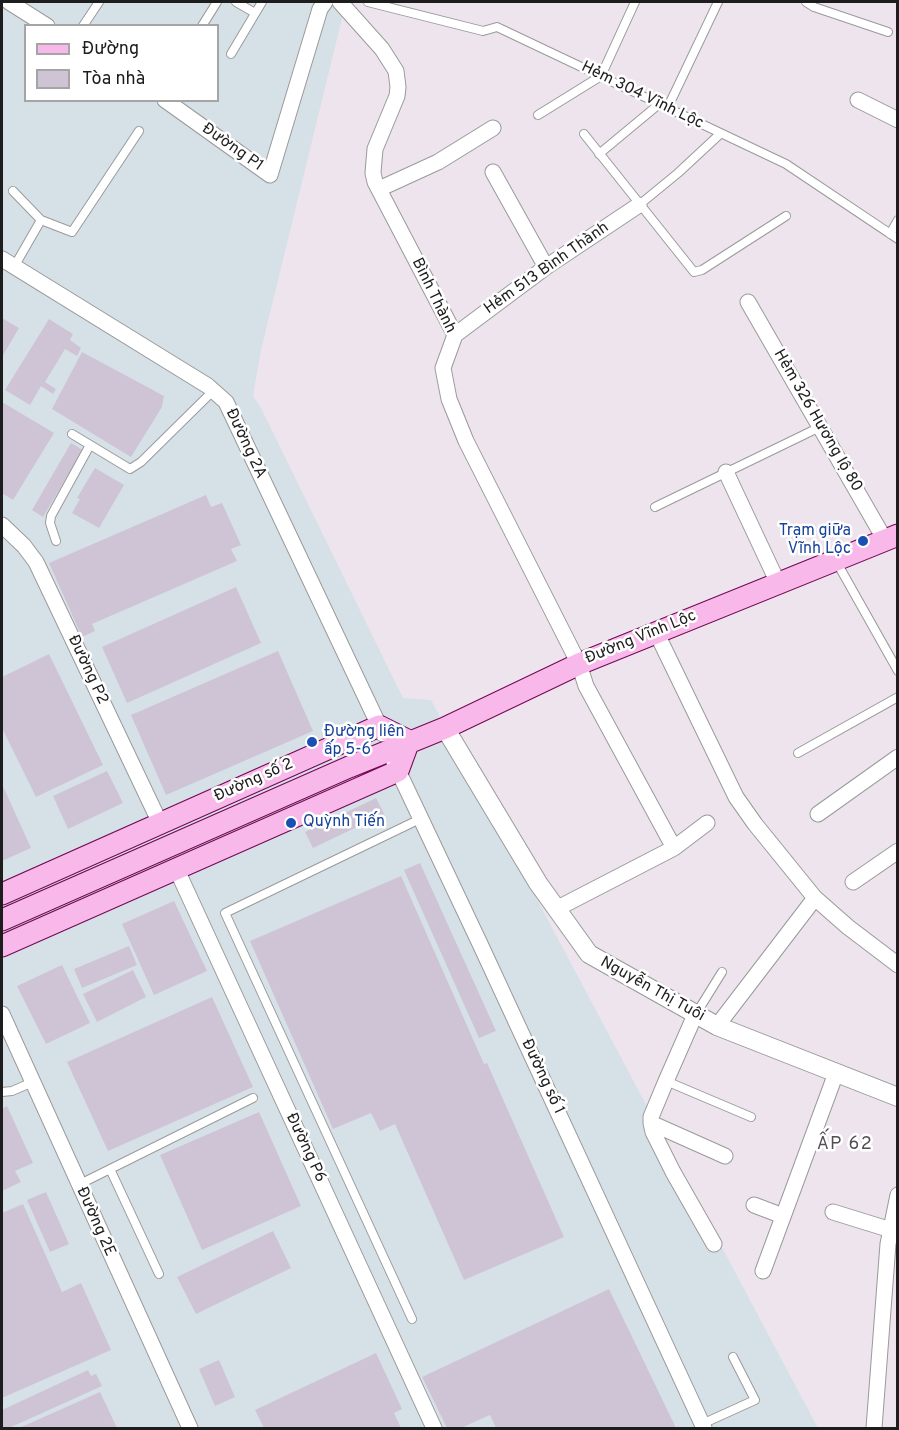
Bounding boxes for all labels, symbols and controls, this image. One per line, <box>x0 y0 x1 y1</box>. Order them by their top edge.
legend <box>24 24 219 102</box>
text: Đường <box>82 38 139 61</box>
street label: Hẻm 304 Vĩnh Lộc <box>578 58 706 134</box>
text: Tòa nhà <box>82 68 145 91</box>
street label: Đường P1 <box>198 120 266 176</box>
street label: Hẻm 513 Bình Thành <box>481 219 613 319</box>
street label: Bình Thành <box>407 255 459 337</box>
street label: Hẻm 326 Hương lộ 80 <box>768 346 866 496</box>
street label: Đường 2A <box>220 406 270 482</box>
place label: Trạm giữa Vĩnh Lộc <box>779 522 851 560</box>
marker: Trạm giữa Vĩnh Lộc <box>856 534 870 548</box>
street label: Đường Vĩnh Lộc <box>583 607 699 669</box>
street label: Đường P2 <box>63 632 111 708</box>
place label: Đường liên ấp 5-6 <box>324 723 405 761</box>
marker: Đường liên ấp 5-6 <box>305 735 319 749</box>
street label: Đường số 2 <box>212 755 296 807</box>
place label: Quỳnh Tiến <box>303 813 385 833</box>
marker: Quỳnh Tiến <box>284 816 298 830</box>
street label: Nguyễn Thị Tuôi <box>596 953 708 1027</box>
street label: Đường số 1 <box>516 1036 568 1118</box>
street label: Đường P6 <box>281 1110 329 1186</box>
district label: ẤP 62 <box>817 1134 873 1156</box>
street label: Đường 2E <box>71 1184 119 1260</box>

